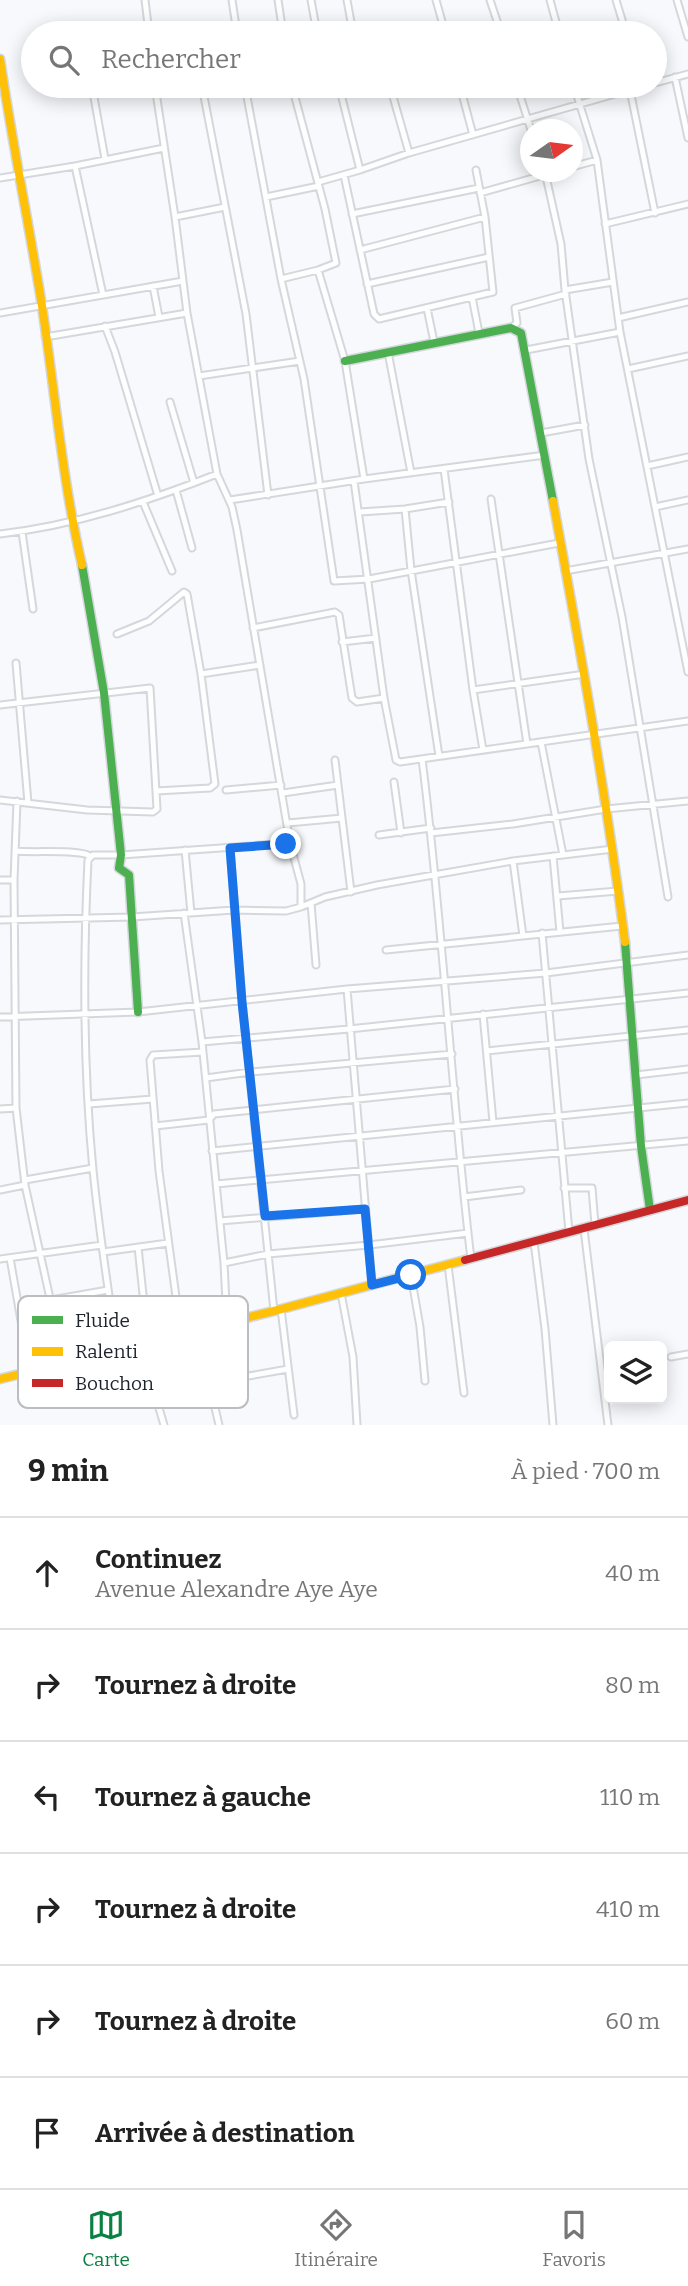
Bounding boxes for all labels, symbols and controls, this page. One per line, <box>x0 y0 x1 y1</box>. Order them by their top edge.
search box <box>21 21 667 98</box>
icon: search <box>45 41 83 79</box>
text: Rechercher <box>101 44 241 75</box>
north arrow <box>520 119 583 182</box>
route end <box>270 828 301 859</box>
route start <box>395 1259 426 1290</box>
legend <box>18 1296 248 1408</box>
text: Fluide <box>75 1309 130 1332</box>
text: Ralenti <box>75 1340 138 1363</box>
map controls <box>604 1341 667 1404</box>
button: layers <box>604 1341 667 1404</box>
text: Bouchon <box>75 1372 154 1395</box>
text: 9 min <box>28 1453 109 1489</box>
text: À pied · 700 m <box>511 1457 660 1485</box>
text: Continuez <box>95 1544 222 1575</box>
icon: ahead <box>28 1554 66 1592</box>
text: 40 m <box>605 1559 660 1587</box>
text: Avenue Alexandre Aye Aye <box>95 1575 378 1603</box>
icon: right <box>28 1666 66 1704</box>
text: Tournez à droite <box>95 1670 296 1701</box>
text: 80 m <box>605 1671 660 1699</box>
icon: left <box>28 1778 66 1816</box>
text: Tournez à gauche <box>95 1782 311 1813</box>
text: 110 m <box>600 1783 660 1811</box>
icon: right <box>28 1890 66 1928</box>
text: Tournez à droite <box>95 1894 296 1925</box>
text: 410 m <box>596 1895 660 1923</box>
icon: right <box>28 2002 66 2040</box>
text: Tournez à droite <box>95 2006 296 2037</box>
text: 60 m <box>605 2007 660 2035</box>
icon: arrive <box>28 2114 66 2152</box>
text: Arrivée à destination <box>95 2118 354 2149</box>
tab: Carte <box>82 2206 130 2271</box>
tab: Itinéraire <box>294 2206 378 2271</box>
tab: Favoris <box>542 2206 606 2271</box>

